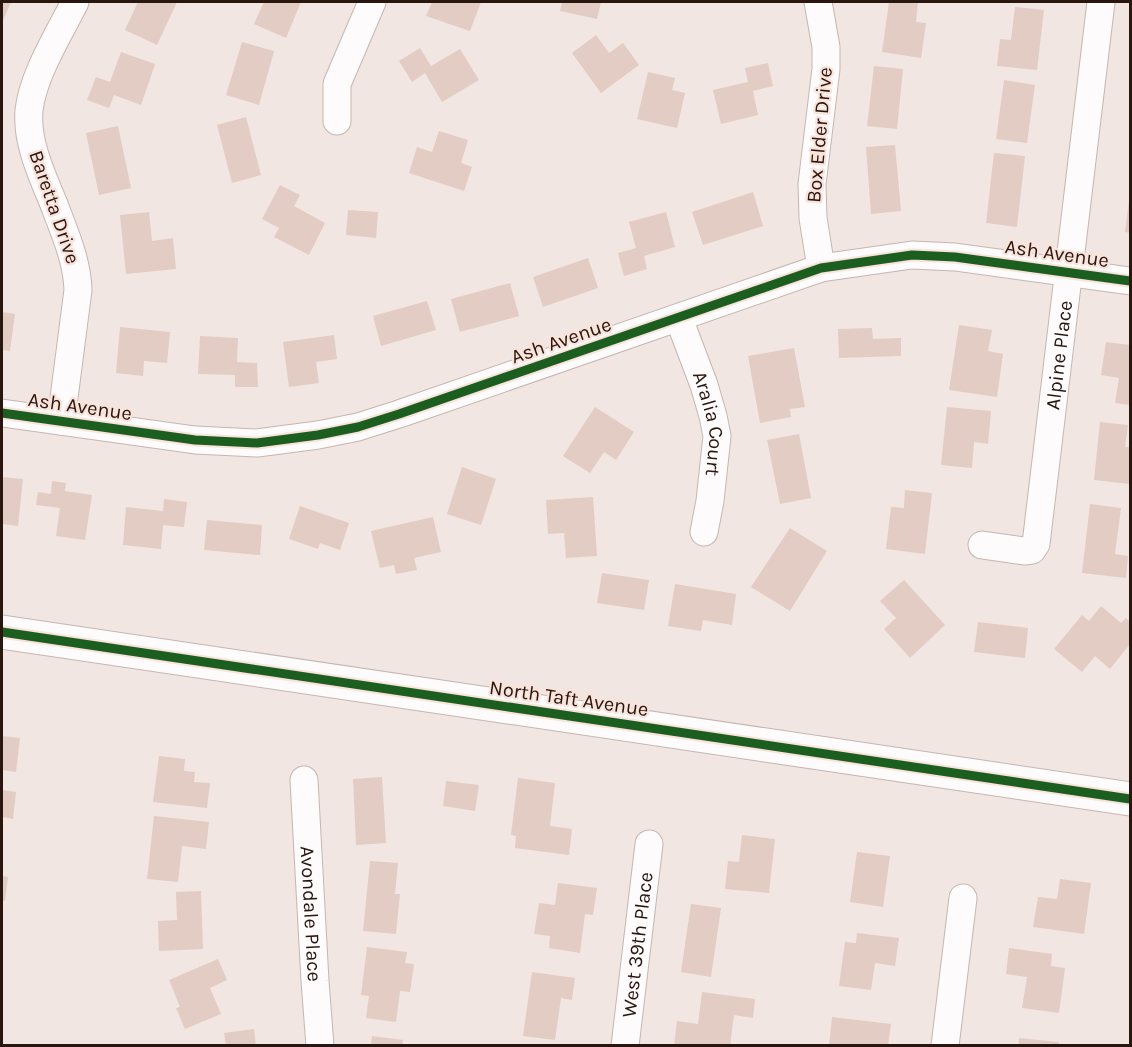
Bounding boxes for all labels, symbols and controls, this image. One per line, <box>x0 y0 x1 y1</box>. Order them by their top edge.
street label: Box Elder Drive <box>802 66 837 204</box>
street label: Baretta Drive <box>24 147 85 267</box>
street label: Ash Avenue <box>1004 235 1110 272</box>
street label: Alpine Place <box>1041 299 1077 411</box>
street label: Ash Avenue <box>508 313 614 368</box>
street label: Aralia Court <box>688 368 728 478</box>
street label: Ash Avenue <box>27 388 133 425</box>
street label: North Taft Avenue <box>488 676 650 721</box>
street label: Avondale Place <box>296 845 326 982</box>
street label: West 39th Place <box>617 871 658 1019</box>

